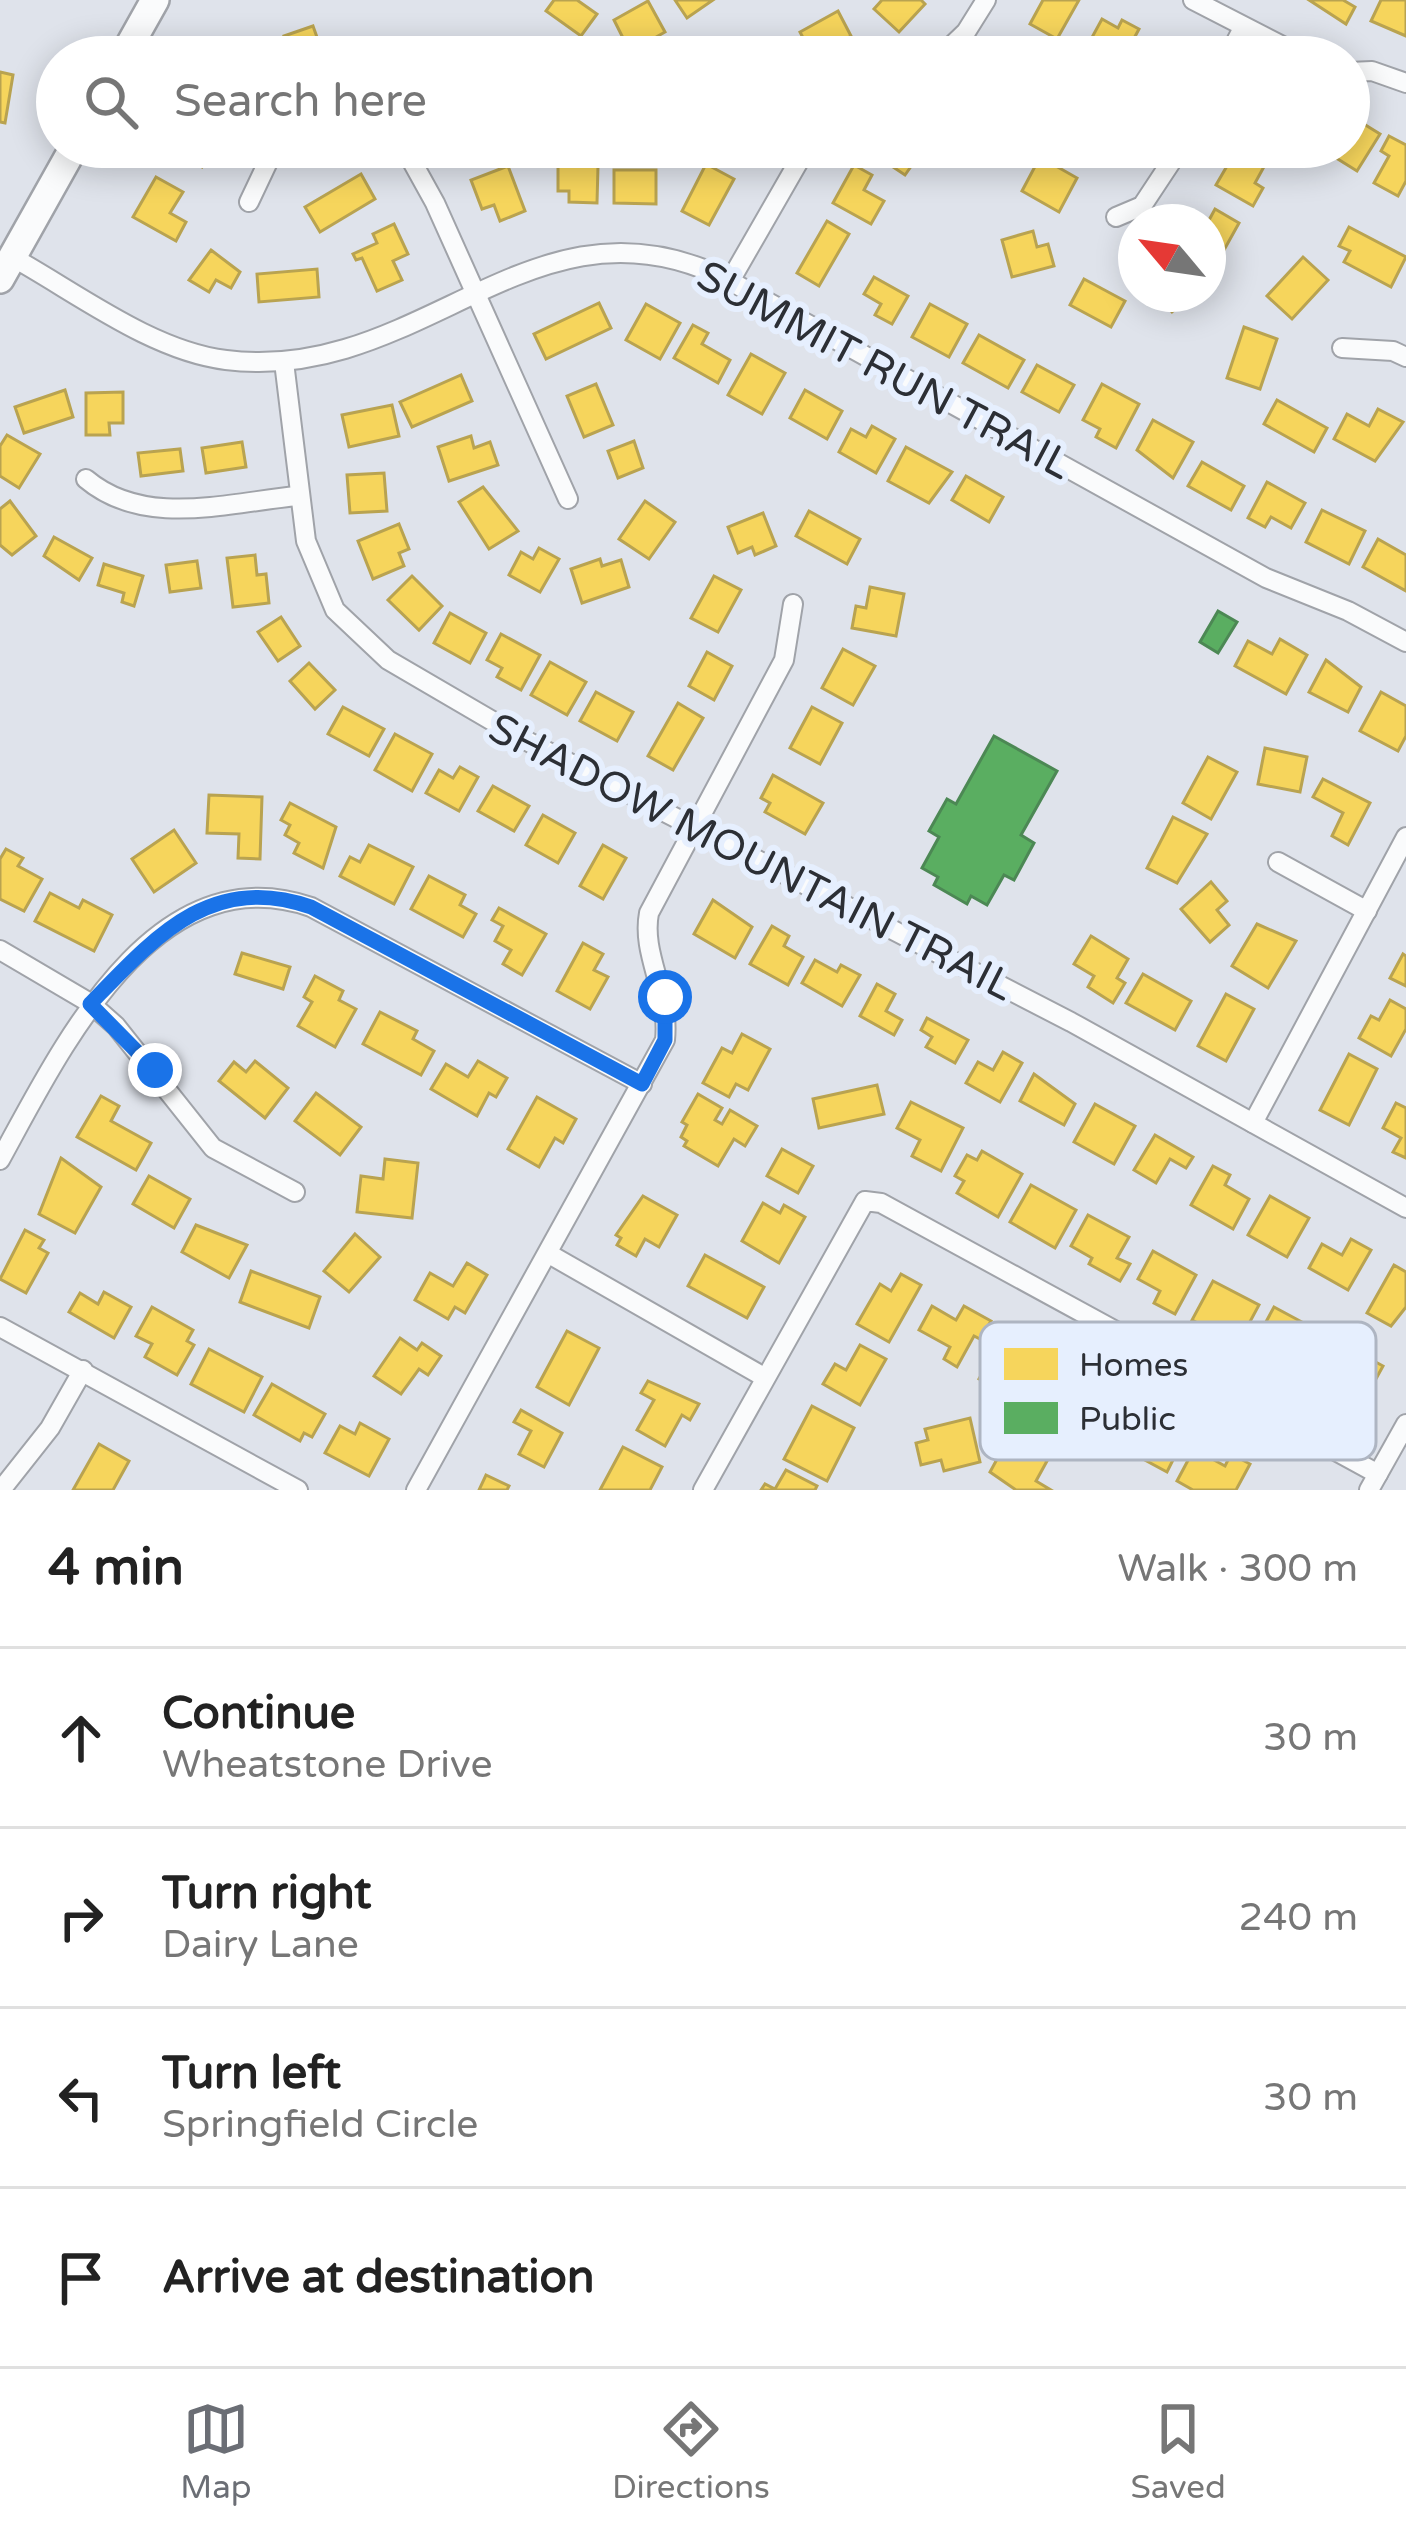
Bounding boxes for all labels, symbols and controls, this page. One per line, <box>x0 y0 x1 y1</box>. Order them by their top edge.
search box <box>36 36 1370 168</box>
icon: search <box>78 69 144 135</box>
text: Search here <box>174 75 427 129</box>
north arrow <box>1118 204 1226 312</box>
street label: SUMMIT RUN TRAIL <box>688 250 1080 491</box>
street label: SHADOW MOUNTAIN TRAIL <box>480 702 1022 1012</box>
route start <box>638 970 692 1024</box>
route end <box>128 1043 182 1097</box>
legend <box>980 1322 1376 1460</box>
text: Homes <box>1079 1346 1188 1385</box>
text: Public <box>1079 1400 1176 1439</box>
text: 4 min <box>48 1537 184 1599</box>
text: Walk · 300 m <box>1117 1545 1358 1592</box>
text: Continue <box>162 1687 355 1741</box>
icon: ahead <box>48 1705 114 1771</box>
text: 30 m <box>1263 1714 1358 1761</box>
text: Wheatstone Drive <box>162 1741 493 1788</box>
text: Turn right <box>162 1867 371 1921</box>
icon: right <box>48 1885 114 1951</box>
text: 240 m <box>1239 1894 1358 1941</box>
text: Dairy Lane <box>162 1921 359 1968</box>
text: Turn left <box>162 2047 341 2101</box>
icon: left <box>48 2065 114 2131</box>
text: 30 m <box>1263 2074 1358 2121</box>
text: Springfield Circle <box>162 2101 478 2148</box>
icon: arrive <box>48 2245 114 2311</box>
text: Arrive at destination <box>162 2251 594 2305</box>
tab: Map <box>180 2396 252 2507</box>
tab: Directions <box>612 2396 770 2507</box>
tab: Saved <box>1130 2396 1226 2507</box>

